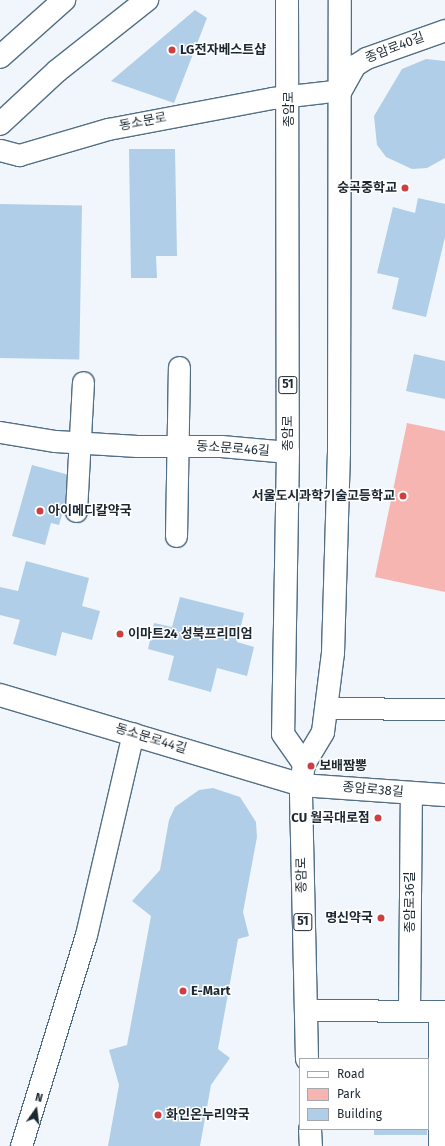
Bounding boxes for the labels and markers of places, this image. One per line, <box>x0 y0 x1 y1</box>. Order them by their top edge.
place label: LG전자베스트샵 <box>180 42 266 58</box>
marker: LG전자베스트샵 <box>167 45 177 55</box>
place label: 숭곡중학교 <box>337 180 397 196</box>
marker: 숭곡중학교 <box>400 183 410 193</box>
place label: 서울도시과학기술고등학교 <box>251 488 395 504</box>
marker: 서울도시과학기술고등학교 <box>398 491 408 501</box>
place label: 아이메디칼약국 <box>48 503 132 519</box>
marker: 아이메디칼약국 <box>35 506 45 516</box>
place label: 이마트24 성북프리미엄 <box>128 626 252 642</box>
marker: 이마트24 성북프리미엄 <box>115 629 125 639</box>
place label: 보배짬뽕 <box>319 758 367 774</box>
marker: 보배짬뽕 <box>306 761 316 771</box>
place label: CU 월곡대로점 <box>291 810 370 826</box>
marker: CU 월곡대로점 <box>373 813 383 823</box>
place label: 명신약국 <box>325 910 373 926</box>
marker: 명신약국 <box>376 913 386 923</box>
place label: E-Mart <box>191 983 230 999</box>
marker: E-Mart <box>178 986 188 996</box>
place label: 화인온누리약국 <box>166 1107 250 1123</box>
marker: 화인온누리약국 <box>153 1110 163 1120</box>

